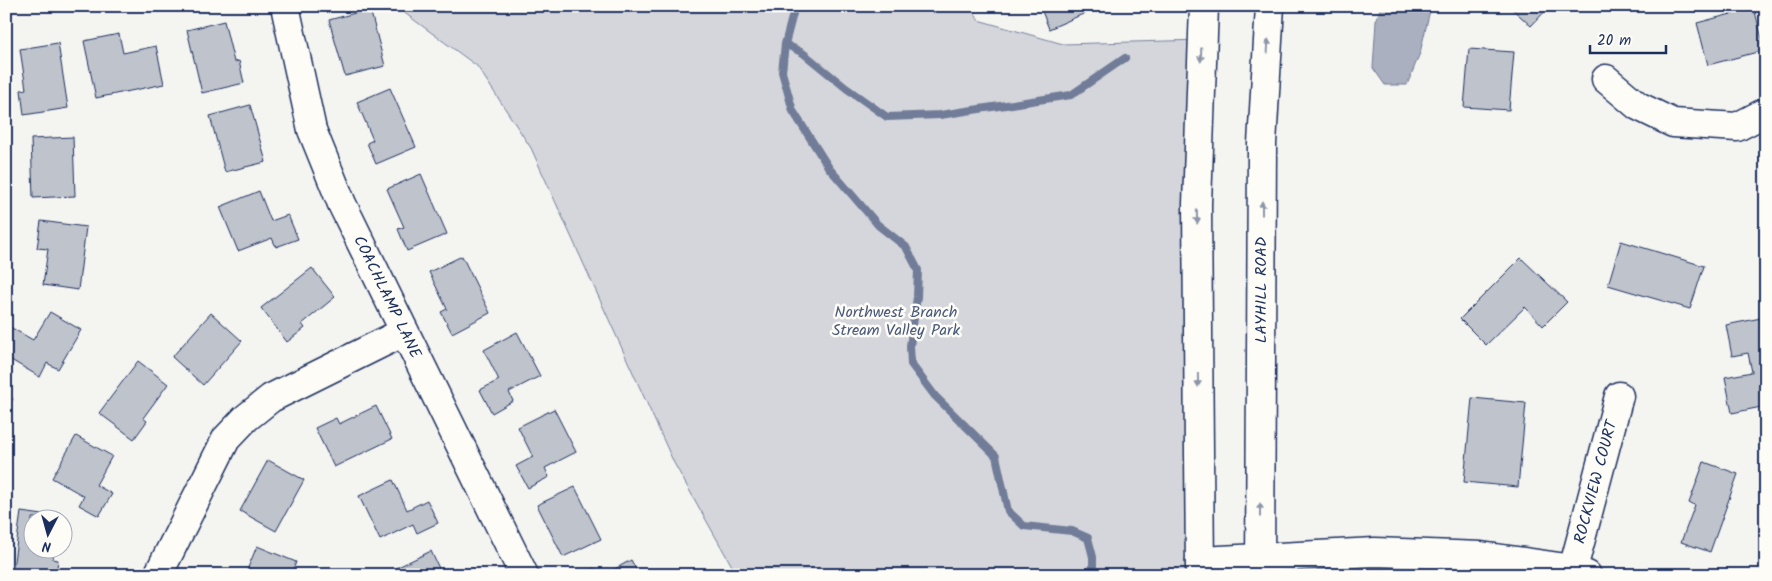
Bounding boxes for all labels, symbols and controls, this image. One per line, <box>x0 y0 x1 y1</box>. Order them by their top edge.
scale bar <box>1590 22 1666 54</box>
text: 20 m <box>1597 29 1631 53</box>
one-way arrow <box>1264 37 1272 53</box>
one-way arrow <box>1197 47 1205 63</box>
one-way arrow <box>1258 200 1266 216</box>
one-way arrow <box>1193 210 1201 226</box>
street label: COACHLAMP LANE <box>346 231 428 363</box>
street label: LAYHILL ROAD <box>1249 237 1274 343</box>
park label: Northwest Branch Stream Valley Park <box>832 300 960 343</box>
one-way arrow <box>1194 372 1202 388</box>
street label: ROCKVIEW COURT <box>1568 416 1625 546</box>
one-way arrow <box>1256 502 1264 518</box>
north arrow <box>22 508 72 558</box>
text: N <box>41 535 52 557</box>

